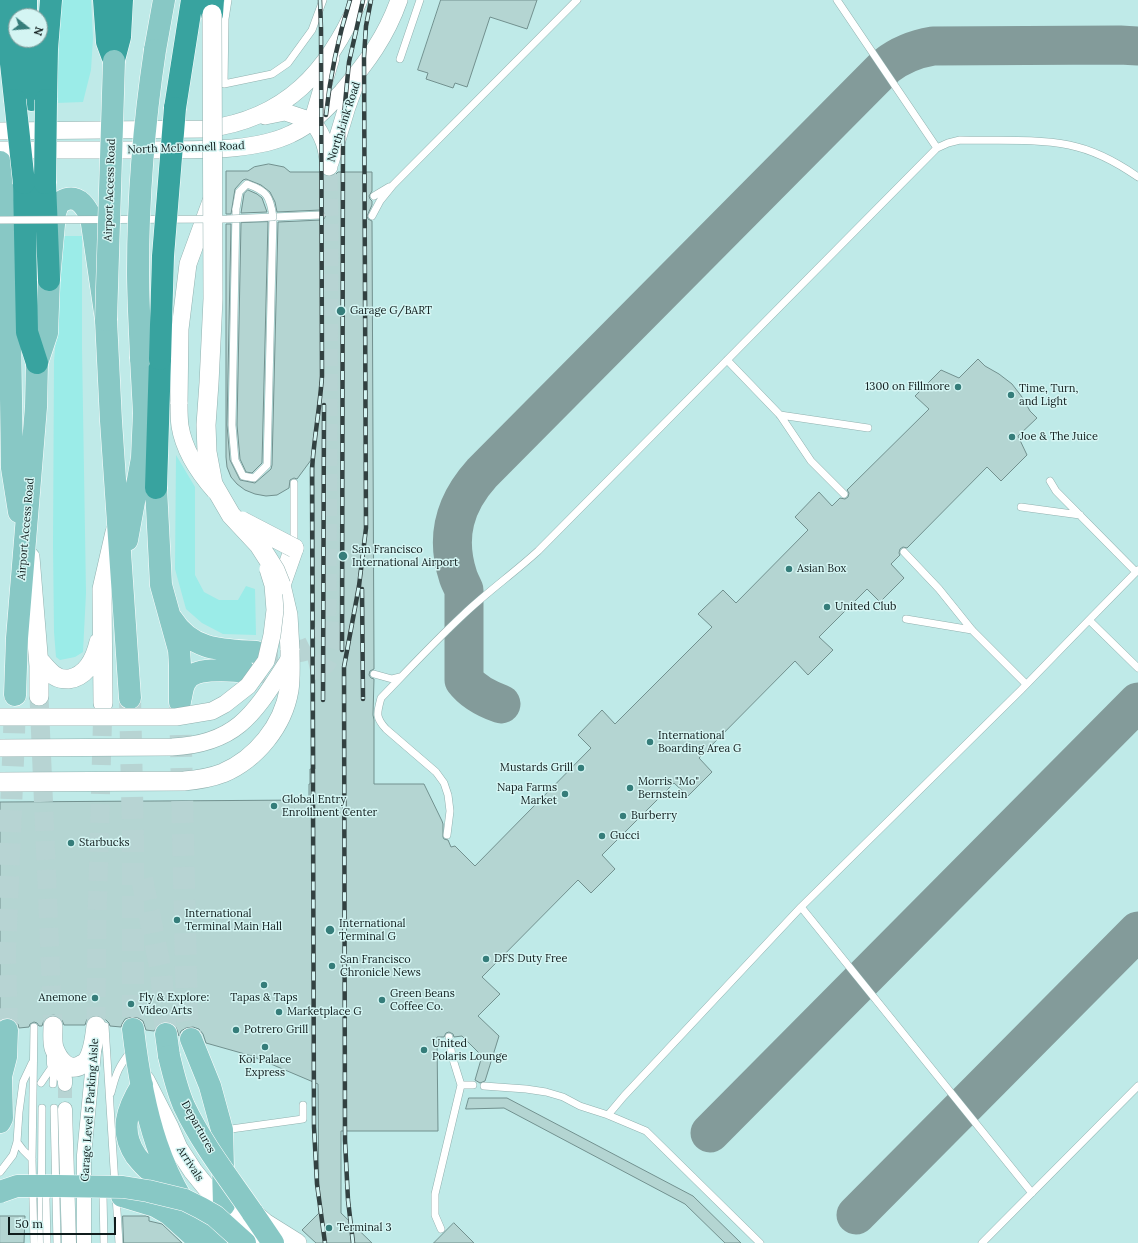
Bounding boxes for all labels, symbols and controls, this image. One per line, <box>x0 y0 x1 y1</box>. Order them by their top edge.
north arrow <box>8 8 48 48</box>
text: N <box>31 25 46 37</box>
street label: North Link Road <box>325 80 363 164</box>
street label: Airport Access Road <box>102 138 118 242</box>
street label: North McDonnell Road <box>127 139 245 157</box>
place label: Garage G/BART <box>350 304 432 318</box>
marker: Garage G/BART <box>335 305 347 317</box>
place label: 1300 on Fillmore <box>865 380 950 394</box>
marker: 1300 on Fillmore <box>953 382 963 392</box>
place label: Time, Turn, and Light <box>1019 382 1078 408</box>
marker: Time, Turn, and Light <box>1006 390 1016 400</box>
place label: Joe & The Juice <box>1020 430 1098 444</box>
marker: Joe & The Juice <box>1007 432 1017 442</box>
street label: Airport Access Road <box>15 477 37 581</box>
place label: San Francisco International Airport <box>352 543 458 569</box>
marker: San Francisco International Airport <box>337 550 349 562</box>
place label: Asian Box <box>797 562 846 576</box>
marker: Asian Box <box>784 564 794 574</box>
place label: United Club <box>835 600 897 614</box>
marker: United Club <box>822 602 832 612</box>
place label: International Boarding Area G <box>658 729 741 755</box>
marker: International Boarding Area G <box>645 737 655 747</box>
place label: Mustards Grill <box>500 761 573 775</box>
marker: Mustards Grill <box>576 763 586 773</box>
place label: Morris "Mo" Bernstein <box>638 775 699 801</box>
place label: Napa Farms Market <box>497 781 557 807</box>
marker: Morris "Mo" Bernstein <box>625 783 635 793</box>
marker: Napa Farms Market <box>560 789 570 799</box>
place label: Global Entry Enrollment Center <box>282 793 377 819</box>
marker: Global Entry Enrollment Center <box>269 801 279 811</box>
place label: Burberry <box>631 809 677 823</box>
marker: Burberry <box>618 811 628 821</box>
place label: Gucci <box>610 829 640 843</box>
marker: Gucci <box>597 831 607 841</box>
place label: Starbucks <box>79 836 130 850</box>
marker: Starbucks <box>66 838 76 848</box>
place label: International Terminal Main Hall <box>185 907 282 933</box>
marker: International Terminal Main Hall <box>172 915 182 925</box>
place label: International Terminal G <box>339 917 406 943</box>
marker: International Terminal G <box>324 924 336 936</box>
place label: DFS Duty Free <box>494 952 567 966</box>
place label: San Francisco Chronicle News <box>340 953 421 979</box>
marker: DFS Duty Free <box>481 954 491 964</box>
marker: San Francisco Chronicle News <box>327 961 337 971</box>
marker: Tapas & Taps <box>259 980 269 990</box>
place label: Green Beans Coffee Co. <box>390 987 455 1013</box>
place label: Anemone <box>39 991 87 1005</box>
place label: Fly & Explore: Video Arts <box>139 991 209 1017</box>
place label: Tapas & Taps <box>230 991 298 1005</box>
marker: Anemone <box>90 993 100 1003</box>
marker: Green Beans Coffee Co. <box>377 995 387 1005</box>
marker: Fly & Explore: Video Arts <box>126 999 136 1009</box>
place label: Marketplace G <box>287 1005 362 1019</box>
marker: Marketplace G <box>274 1007 284 1017</box>
place label: Potrero Grill <box>244 1023 308 1037</box>
marker: Potrero Grill <box>231 1025 241 1035</box>
place label: United Polaris Lounge <box>432 1037 508 1063</box>
street label: Garage Level 5 Parking Aisle <box>78 1038 102 1182</box>
marker: Koi Palace Express <box>260 1042 270 1052</box>
marker: United Polaris Lounge <box>419 1045 429 1055</box>
place label: Koi Palace Express <box>239 1053 291 1079</box>
street label: Departures <box>178 1099 218 1155</box>
street label: Arrivals <box>174 1144 206 1184</box>
scale bar <box>10 1209 118 1235</box>
text: 50 m <box>15 1216 43 1231</box>
place label: Terminal 3 <box>337 1221 392 1235</box>
marker: Terminal 3 <box>324 1223 334 1233</box>

